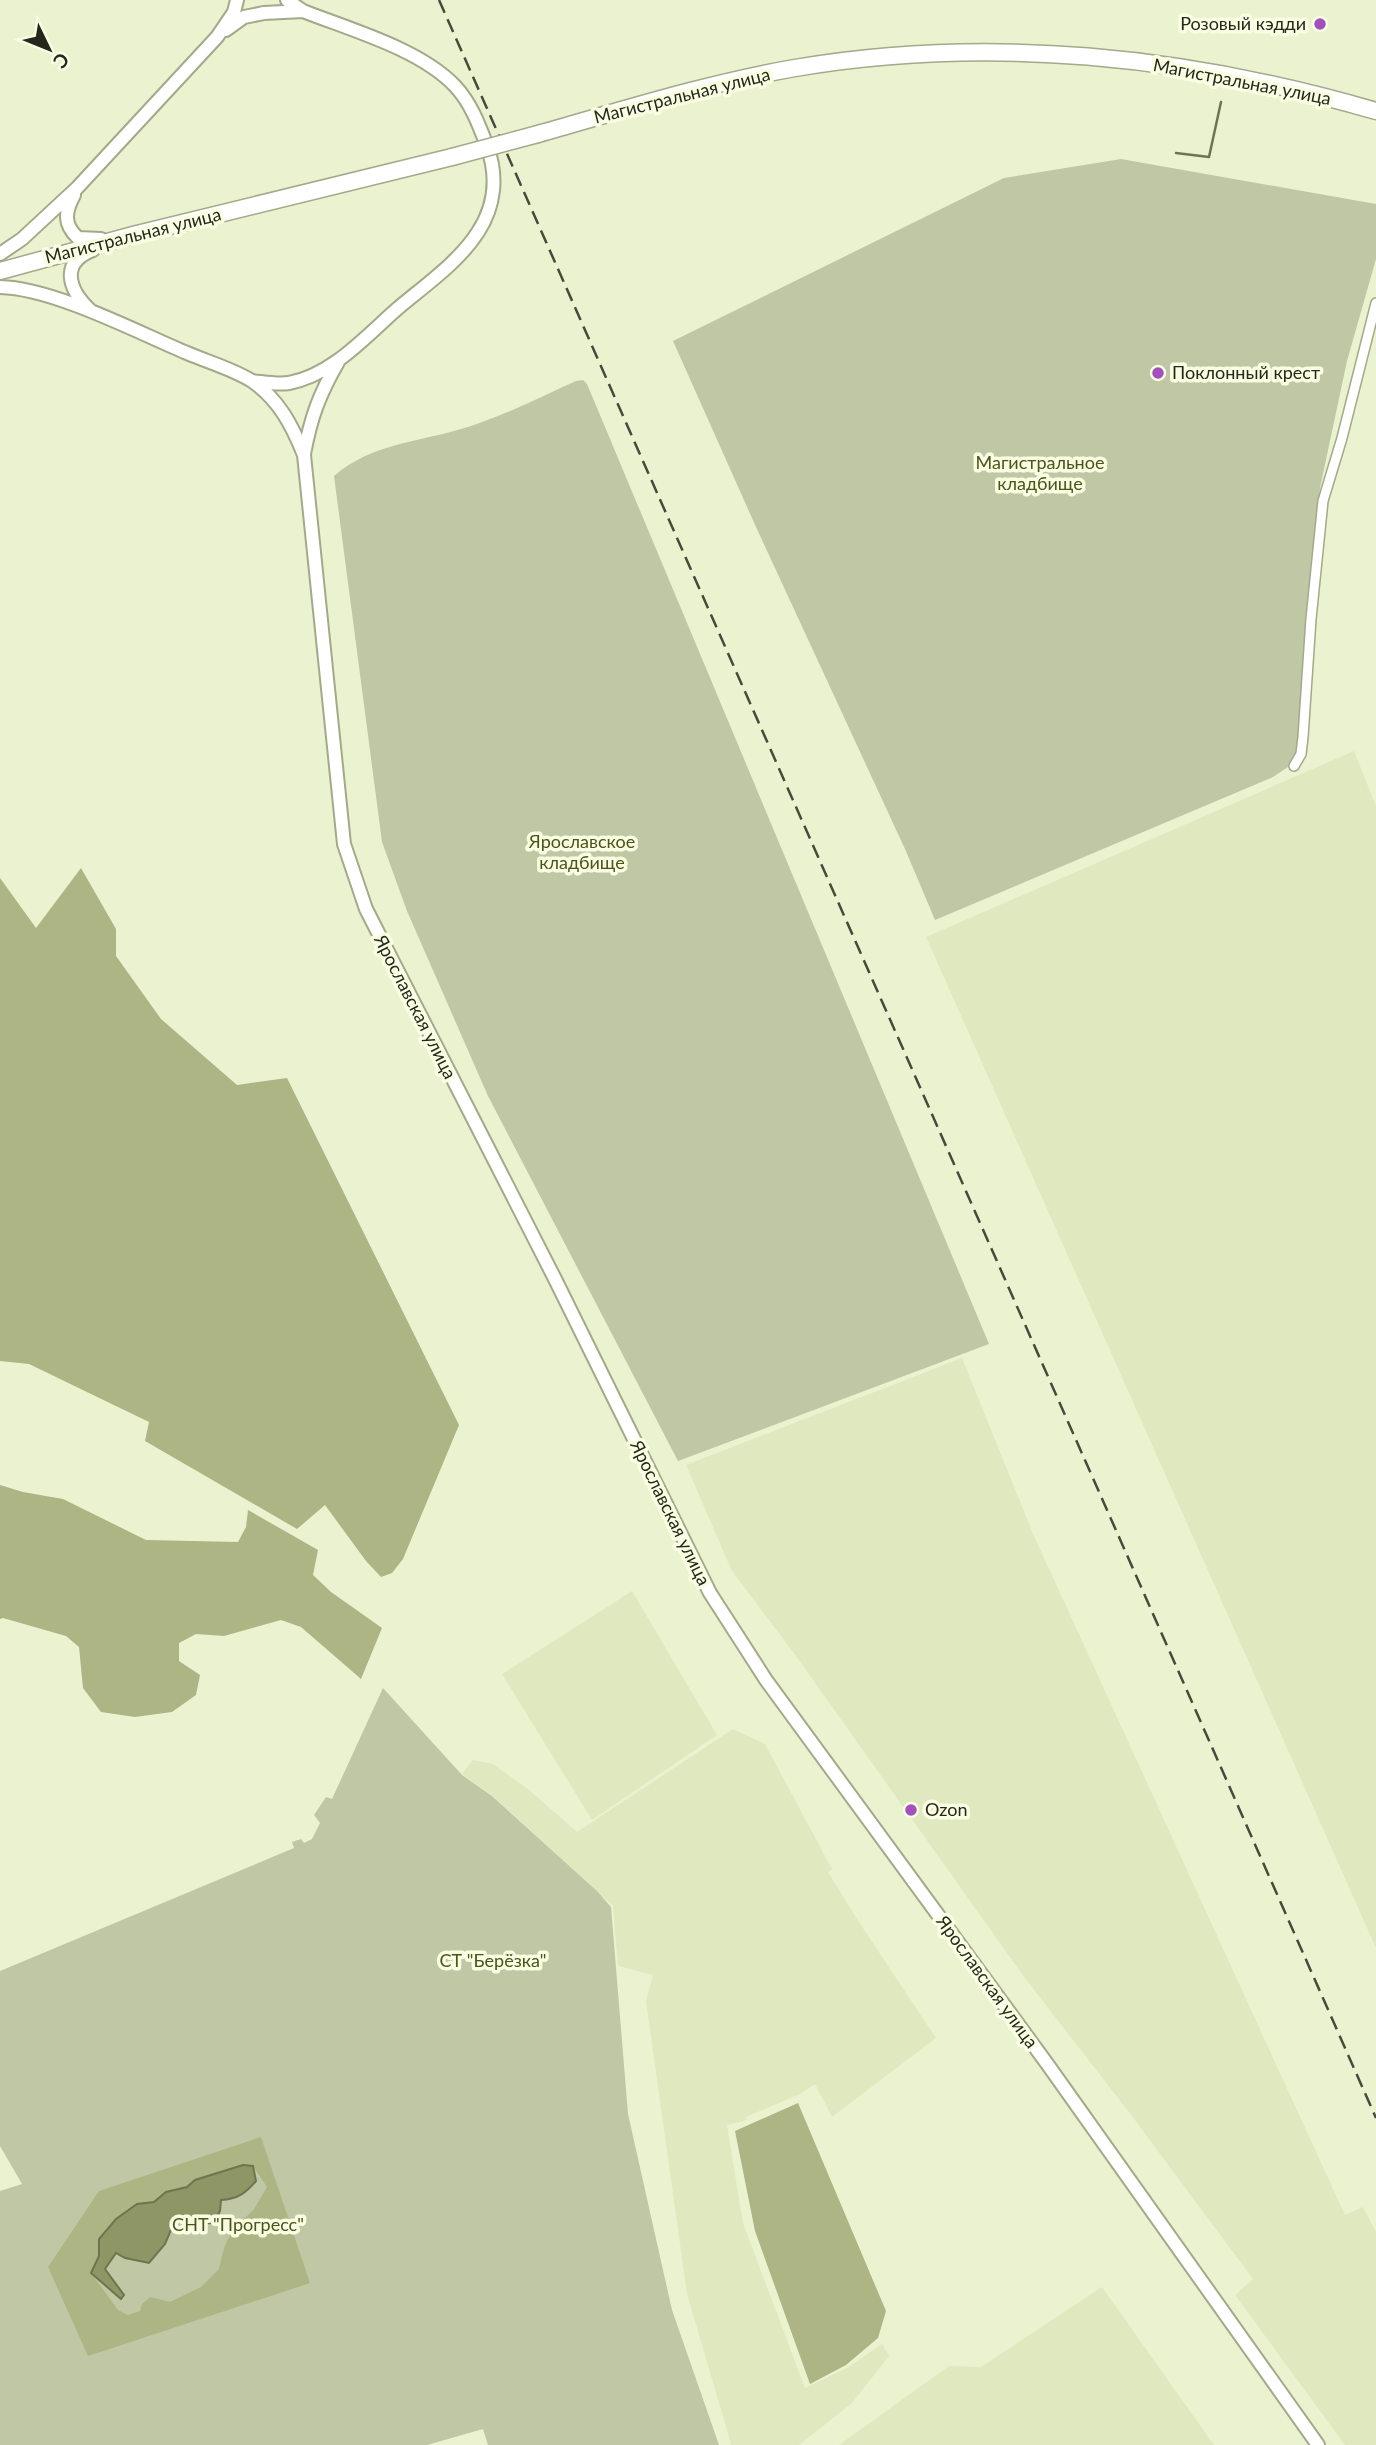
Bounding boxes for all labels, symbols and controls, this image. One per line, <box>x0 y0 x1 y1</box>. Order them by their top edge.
place label: Розовый кэдди <box>1180 12 1306 34</box>
north arrow <box>14 14 84 84</box>
marker: Розовый кэдди <box>1312 16 1328 32</box>
text: С <box>49 48 74 74</box>
street label: Магистральная улица <box>1151 53 1333 109</box>
street label: Магистральная улица <box>591 62 772 128</box>
street label: Магистральная улица <box>42 202 223 268</box>
place label: Поклонный крест <box>1172 361 1320 383</box>
marker: Поклонный крест <box>1150 365 1166 381</box>
park label: Магистральное кладбище <box>976 451 1104 494</box>
park label: Ярославское кладбище <box>528 830 635 873</box>
street label: Ярославская улица <box>370 930 462 1082</box>
street label: Ярославская улица <box>626 1436 716 1589</box>
place label: Ozon <box>925 1798 967 1820</box>
marker: Ozon <box>903 1802 919 1818</box>
street label: Ярославская улица <box>932 1910 1043 2052</box>
park label: СТ "Берёзка" <box>440 1949 546 1971</box>
park label: СНТ "Прогресс" <box>172 2213 304 2235</box>

